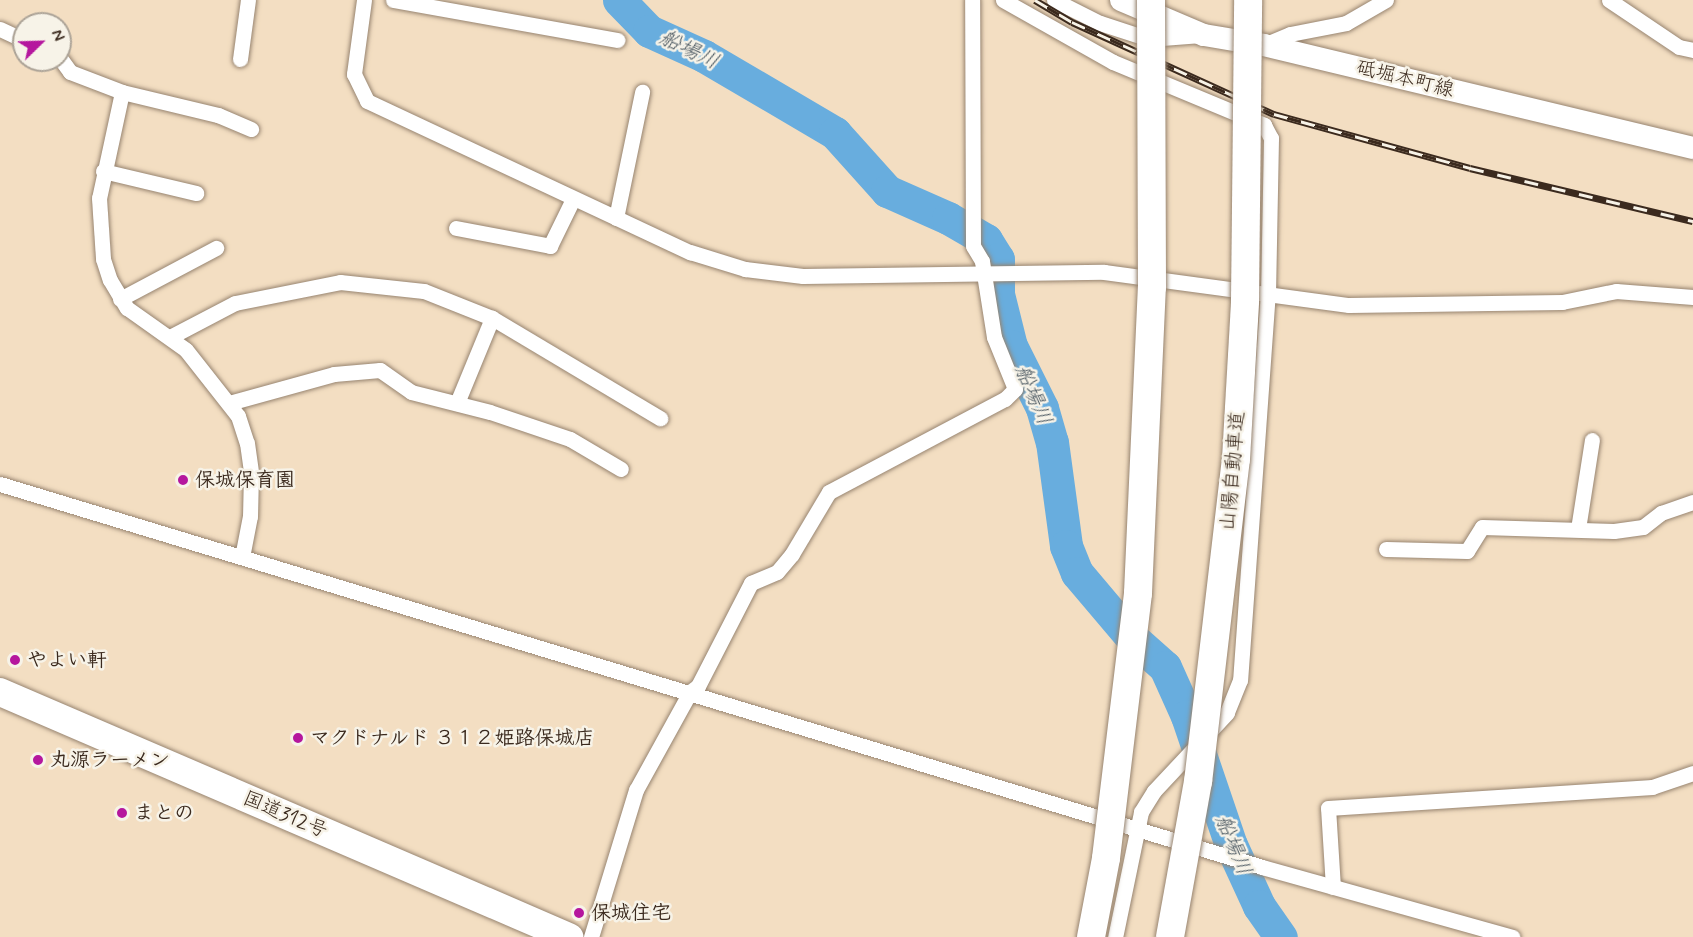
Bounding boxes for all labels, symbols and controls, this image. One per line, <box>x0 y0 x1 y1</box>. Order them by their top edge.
north arrow <box>12 12 72 72</box>
water label: 船場川 <box>655 25 723 75</box>
text: N <box>45 27 69 45</box>
street label: 砥堀本町線 <box>1354 55 1456 103</box>
water label: 船場川 <box>1009 361 1057 429</box>
street label: 山陽自動車道 <box>1216 410 1250 532</box>
place label: 保城保育園 <box>195 468 295 492</box>
marker: 保城保育園 <box>176 473 190 487</box>
place label: やよい軒 <box>27 648 107 672</box>
marker: やよい軒 <box>8 653 22 667</box>
place label: マクドナルド ３１２姫路保城店 <box>310 726 595 750</box>
marker: マクドナルド ３１２姫路保城店 <box>291 731 305 745</box>
place label: 丸源ラーメン <box>50 748 170 772</box>
marker: 丸源ラーメン <box>31 753 45 767</box>
street label: 国道312号 <box>239 786 331 844</box>
place label: まとの <box>134 801 194 825</box>
marker: まとの <box>115 806 129 820</box>
water label: 船場川 <box>1210 811 1256 879</box>
place label: 保城住宅 <box>591 901 671 925</box>
marker: 保城住宅 <box>572 906 586 920</box>

